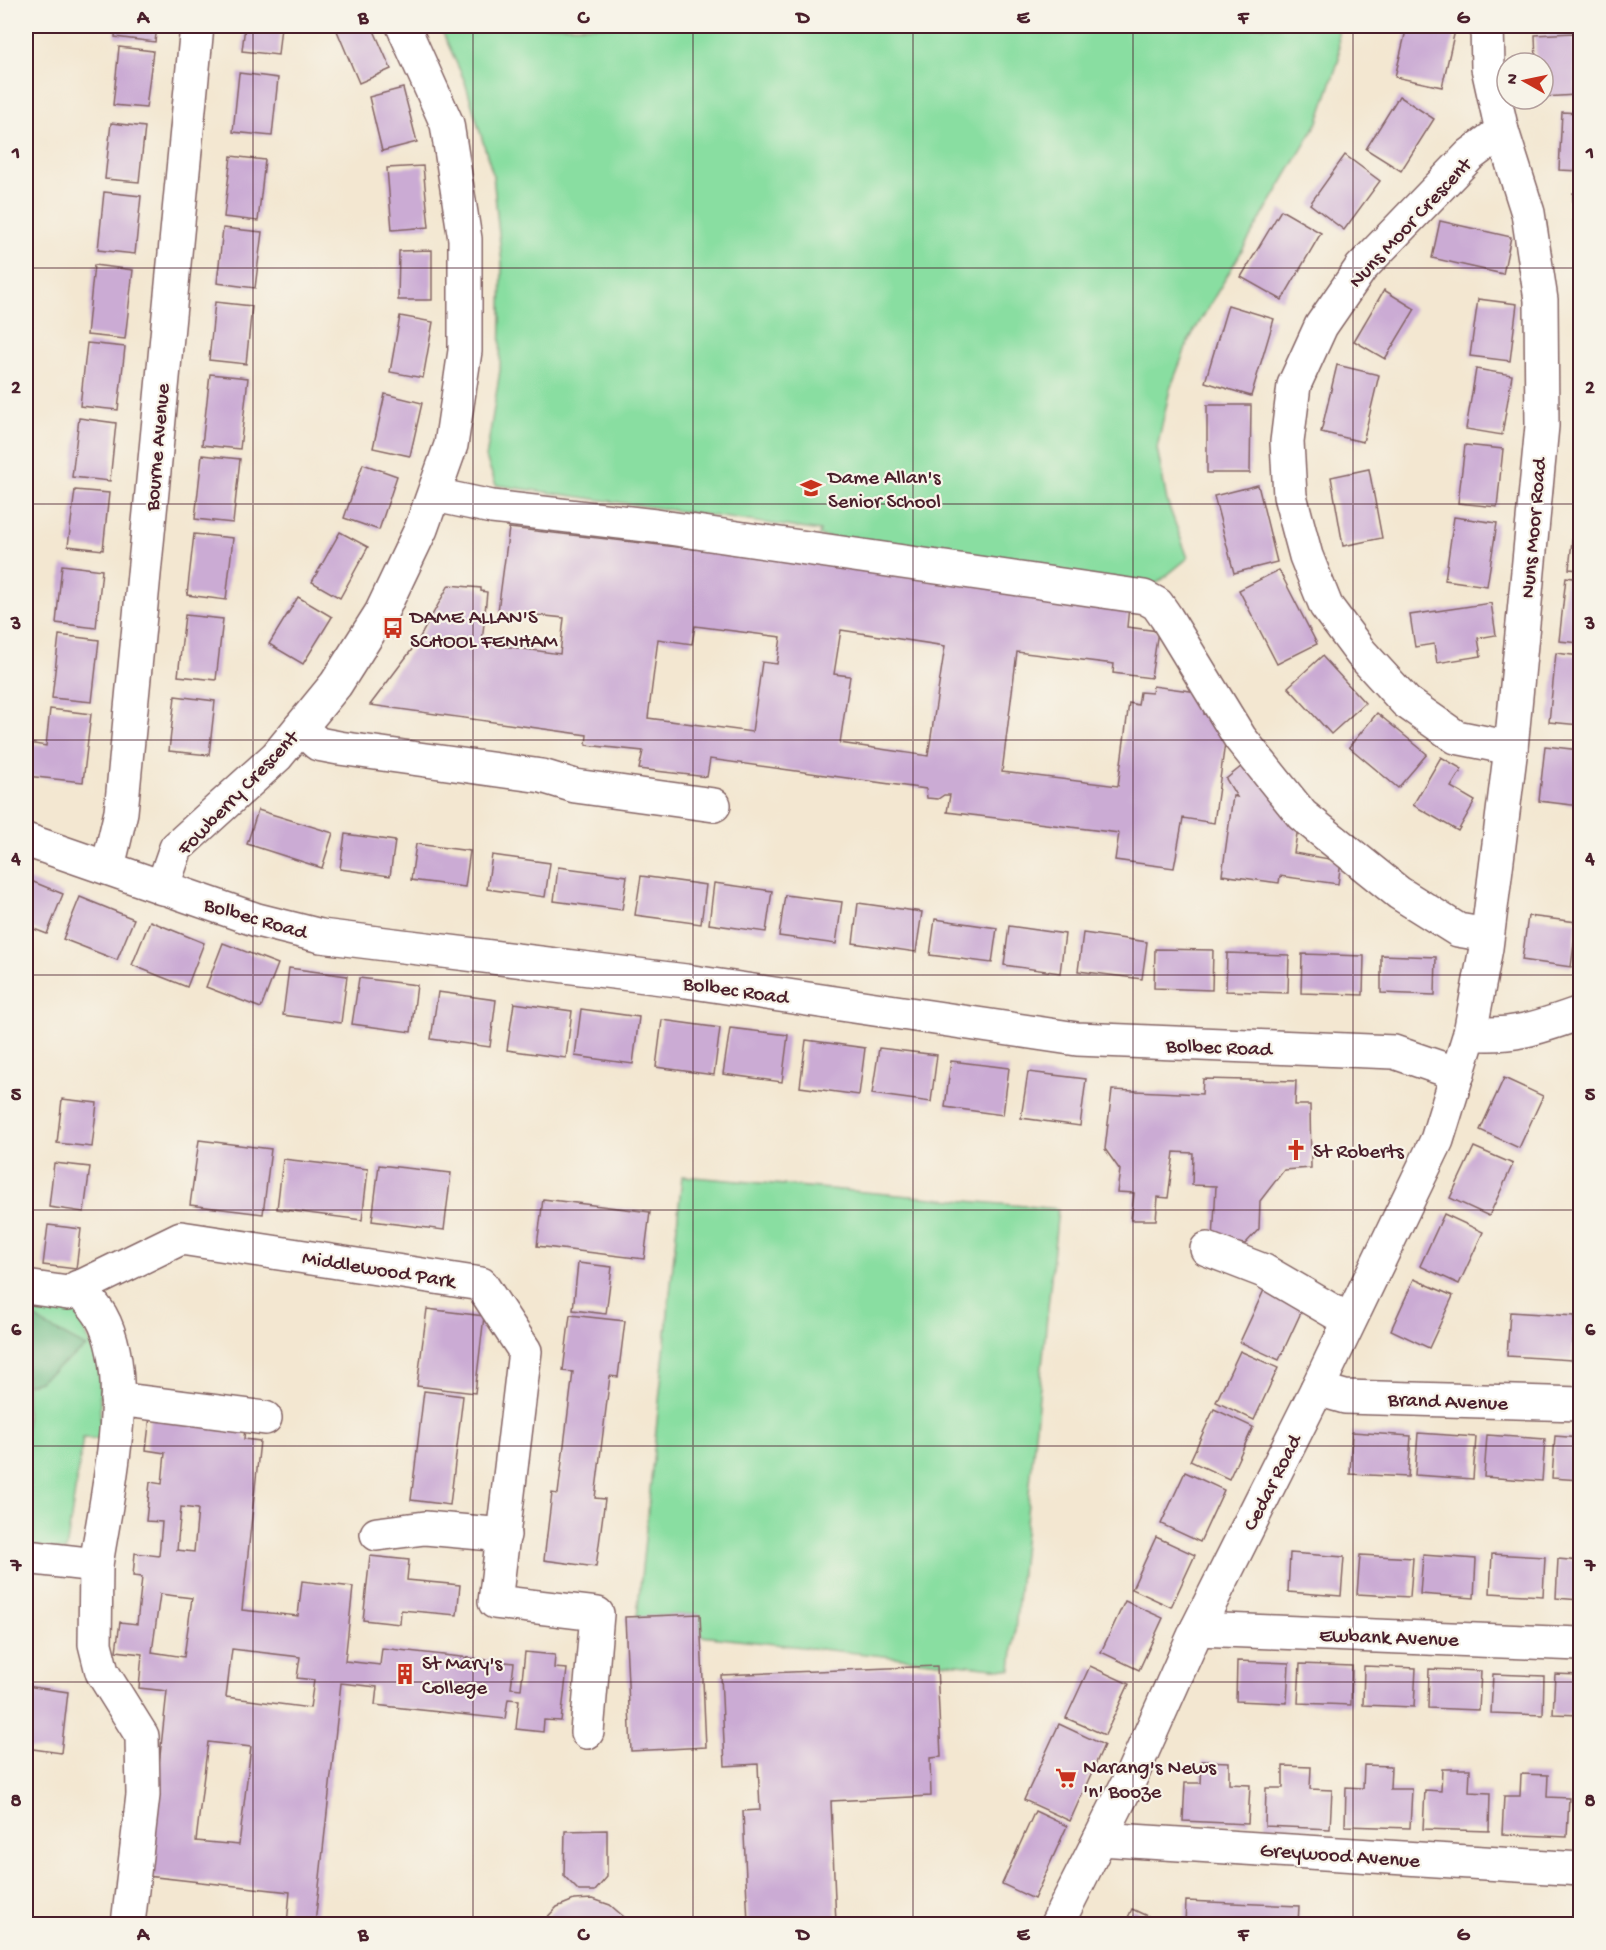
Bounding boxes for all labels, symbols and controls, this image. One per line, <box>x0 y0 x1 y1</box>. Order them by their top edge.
text: A <box>136 8 151 31</box>
text: B <box>357 8 369 31</box>
text: C <box>577 8 591 31</box>
text: D <box>794 8 810 31</box>
text: E <box>1017 8 1031 31</box>
text: F <box>1237 8 1250 31</box>
text: G <box>1457 8 1471 31</box>
north arrow <box>1495 51 1555 111</box>
text: N <box>1503 72 1524 86</box>
text: 1 <box>11 143 20 166</box>
text: 1 <box>1585 143 1594 166</box>
street label: Nuns Moor Crescent <box>1345 152 1480 295</box>
text: 2 <box>11 378 21 401</box>
text: 2 <box>1585 378 1595 401</box>
street label: Bourne Avenue <box>141 381 178 513</box>
street label: Nuns Moor Road <box>1517 455 1554 600</box>
place label: Dame Allan's Senior School <box>826 467 942 516</box>
school or university icon: Dame Allan's Senior School <box>799 476 823 500</box>
place label: DAME ALLAN'S SCHOOL FENHAM <box>408 607 558 656</box>
text: 3 <box>10 614 21 637</box>
text: 3 <box>1584 614 1595 637</box>
bus stop icon: DAME ALLAN'S SCHOOL FENHAM <box>381 616 405 640</box>
street label: Fowberry Crescent <box>173 725 307 863</box>
text: 4 <box>10 849 21 872</box>
text: 4 <box>1584 849 1595 872</box>
street label: Bolbec Road <box>200 893 311 947</box>
street label: Bolbec Road <box>680 973 791 1012</box>
street label: Bolbec Road <box>1164 1035 1274 1064</box>
text: 5 <box>11 1085 22 1108</box>
text: 5 <box>1585 1085 1596 1108</box>
church icon: St Roberts <box>1284 1138 1308 1162</box>
place label: St Roberts <box>1313 1141 1405 1166</box>
street label: Middlewood Park <box>300 1247 459 1296</box>
text: 6 <box>11 1320 22 1343</box>
text: 6 <box>1585 1320 1596 1343</box>
street label: Brand Avenue <box>1386 1389 1510 1418</box>
street label: Cedar Road <box>1239 1430 1310 1536</box>
text: 7 <box>10 1556 23 1579</box>
text: 7 <box>1584 1556 1597 1579</box>
street label: Ewbank Avenue <box>1319 1625 1460 1654</box>
place label: St Mary's College <box>422 1653 504 1702</box>
building icon: St Mary's College <box>393 1662 417 1686</box>
place label: Narang's News 'n' Booze <box>1083 1757 1217 1806</box>
supermarket icon: Narang's News 'n' Booze <box>1054 1766 1078 1790</box>
text: 8 <box>11 1791 22 1814</box>
text: 8 <box>1585 1791 1596 1814</box>
street label: Greywood Avenue <box>1259 1839 1422 1876</box>
text: A <box>136 1925 151 1948</box>
text: B <box>357 1925 369 1948</box>
text: C <box>577 1925 591 1948</box>
text: D <box>794 1925 810 1948</box>
text: E <box>1017 1925 1031 1948</box>
text: F <box>1237 1925 1250 1948</box>
text: G <box>1457 1925 1471 1948</box>

